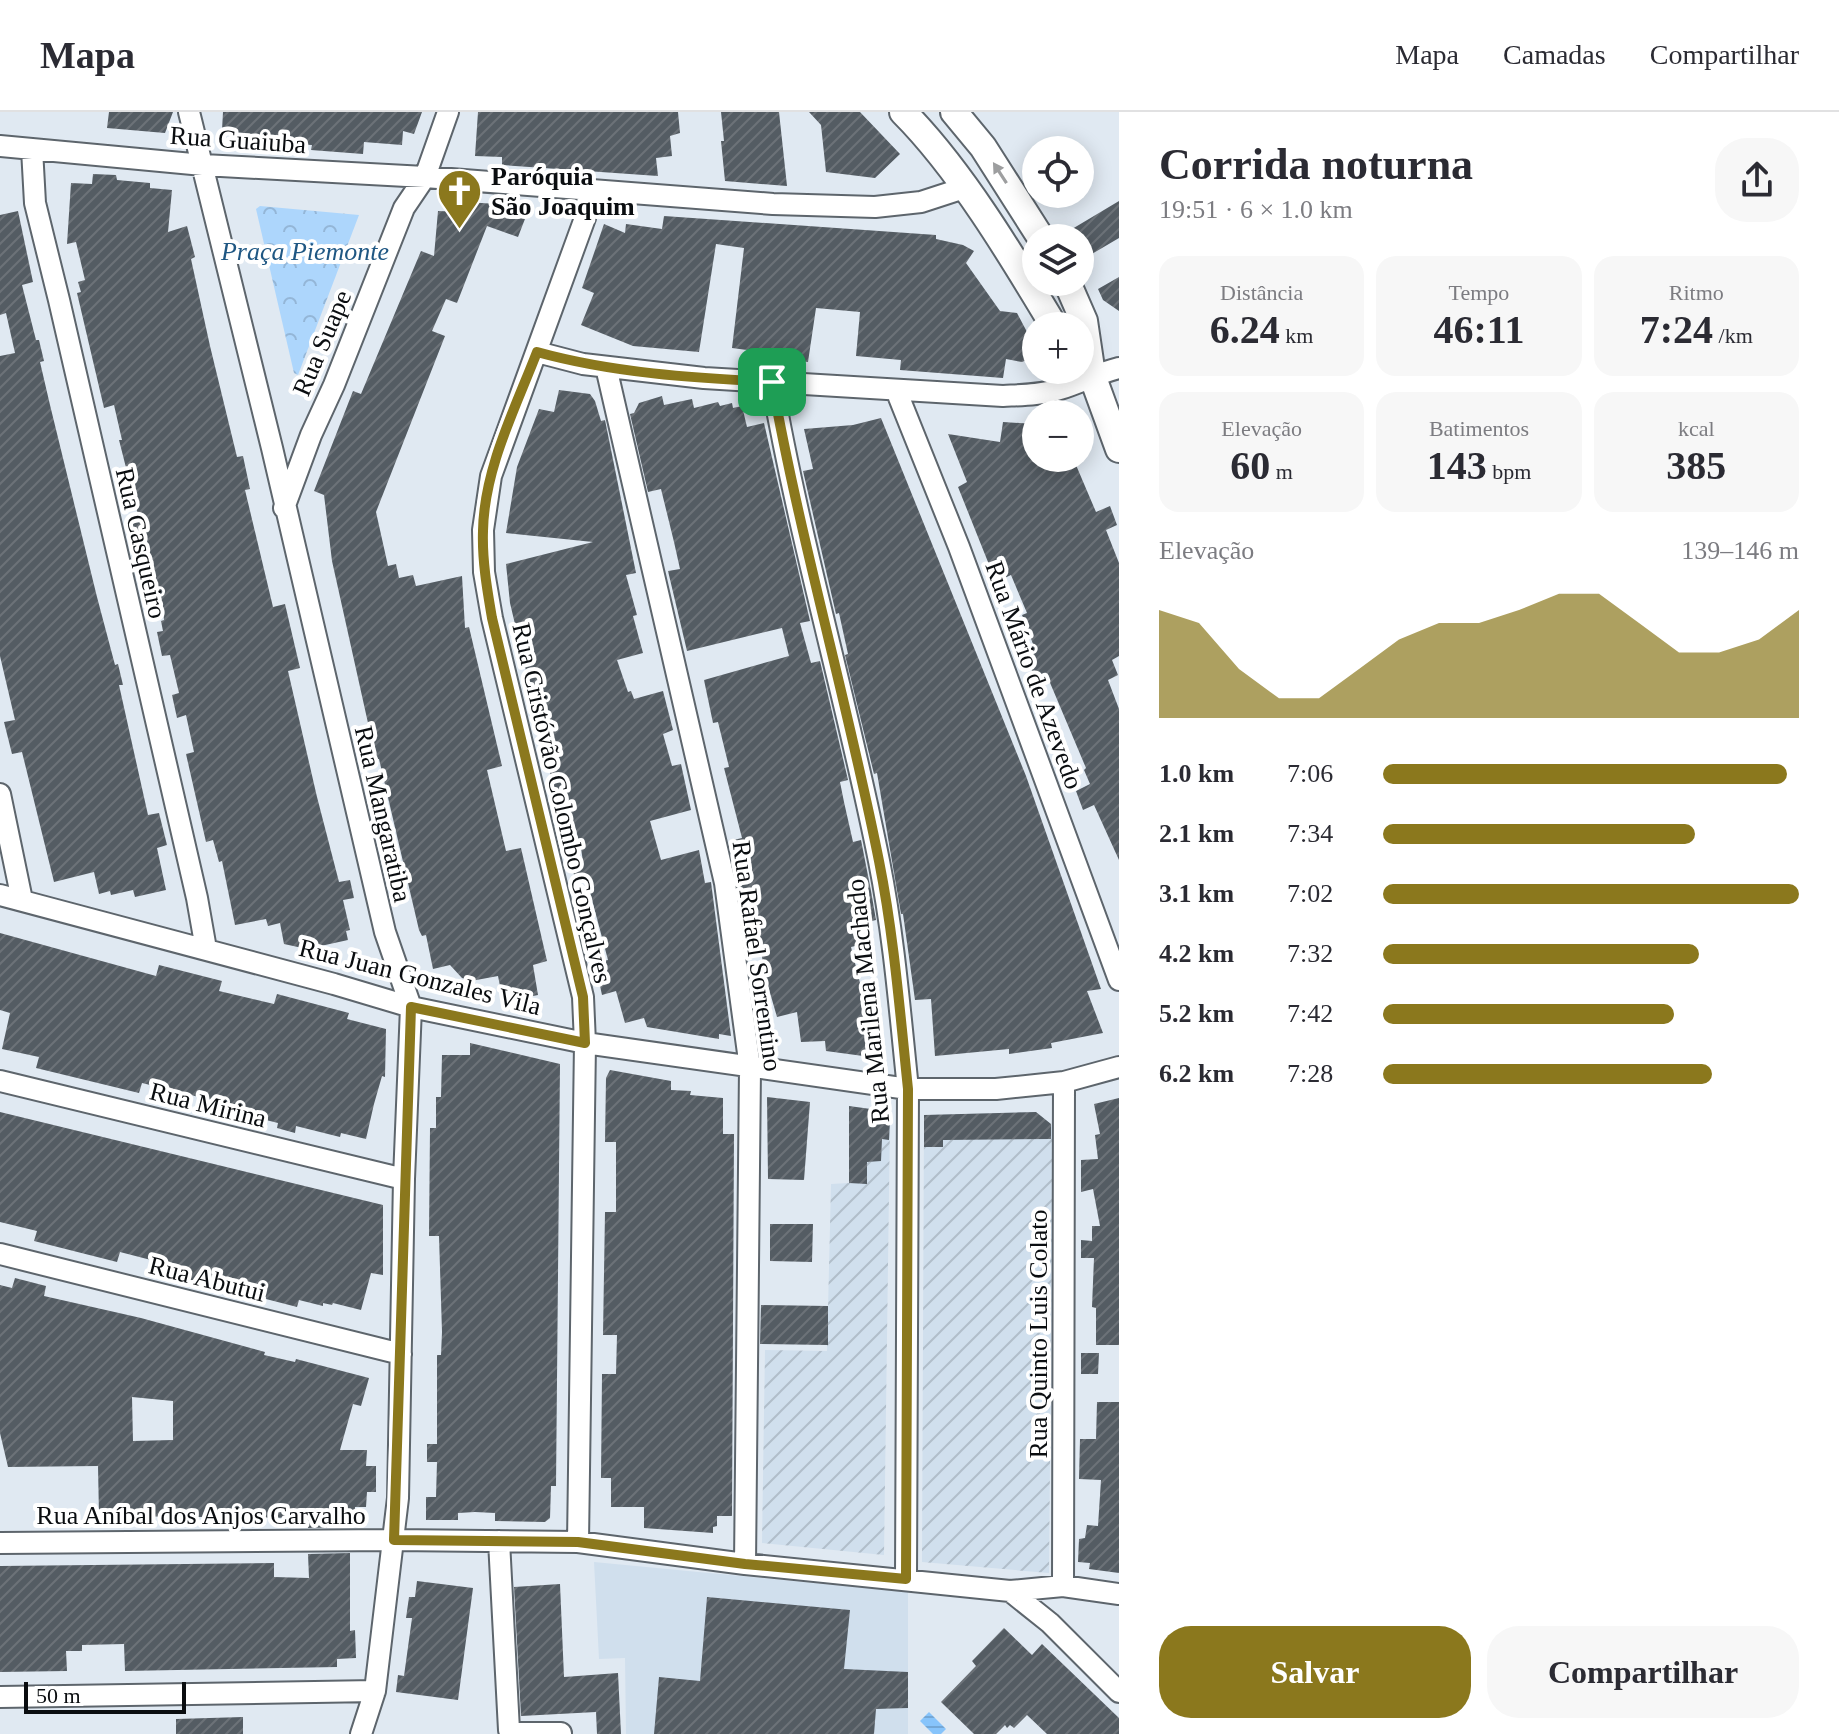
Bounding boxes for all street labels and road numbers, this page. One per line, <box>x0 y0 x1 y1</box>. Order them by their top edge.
street label: Rua Guaiuba <box>169 121 308 159</box>
street label: Rua Suape <box>287 286 357 400</box>
street label: Rua Casqueiro <box>110 465 172 621</box>
street label: Rua Mário de Azevedo <box>979 557 1089 793</box>
street label: Rua Cristóvão Colombo Gonçalves <box>506 620 618 986</box>
street label: Rua Mangaratiba <box>349 723 417 905</box>
street label: Rua Rafael Sorrentino <box>726 839 788 1073</box>
street label: Rua Marilena Machado <box>841 877 895 1125</box>
street label: Rua Juan Gonzales Vila <box>296 933 545 1021</box>
street label: Rua Mirina <box>147 1077 270 1134</box>
street label: Rua Quinto Luis Colato <box>1024 1209 1053 1459</box>
street label: Rua Abutui <box>146 1251 268 1307</box>
street label: Rua Aníbal dos Anjos Carvalho <box>36 1501 366 1530</box>

